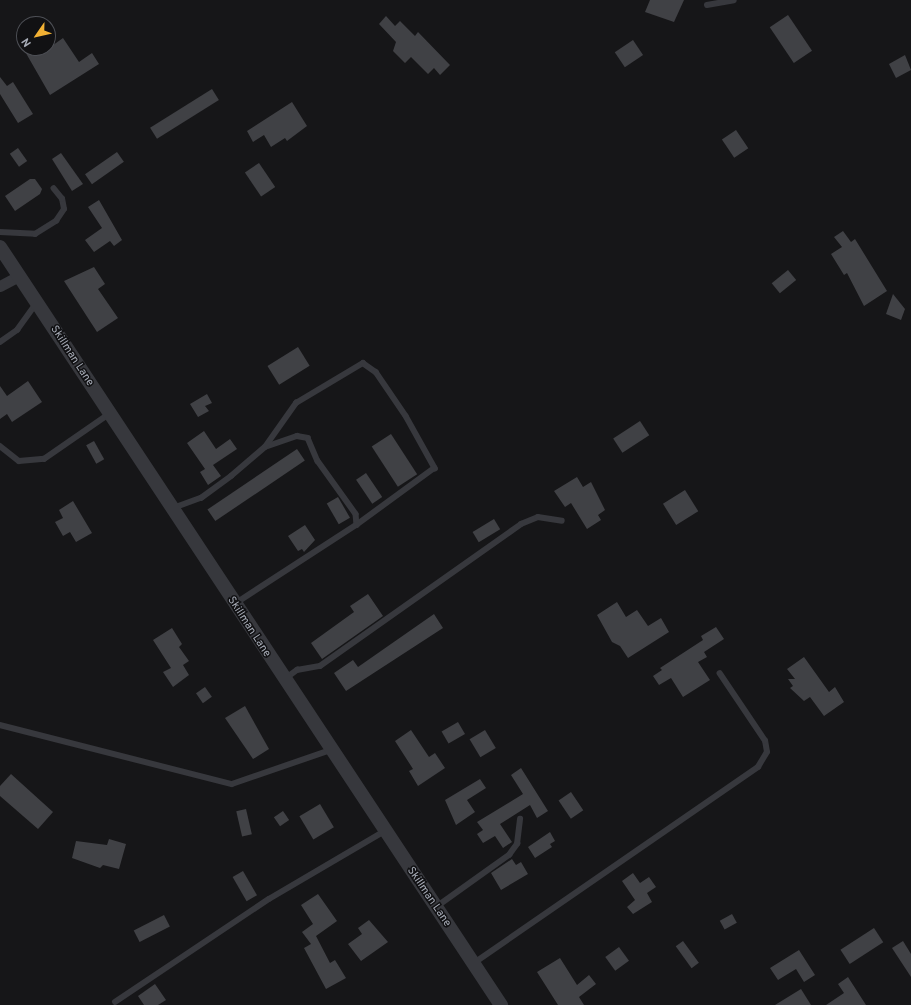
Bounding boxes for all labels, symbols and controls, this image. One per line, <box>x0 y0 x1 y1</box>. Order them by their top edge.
north arrow <box>16 16 56 56</box>
text: N <box>19 35 35 49</box>
street label: Skillman Lane <box>48 323 96 389</box>
street label: Skillman Lane <box>225 594 273 660</box>
street label: Skillman Lane <box>404 865 454 929</box>

